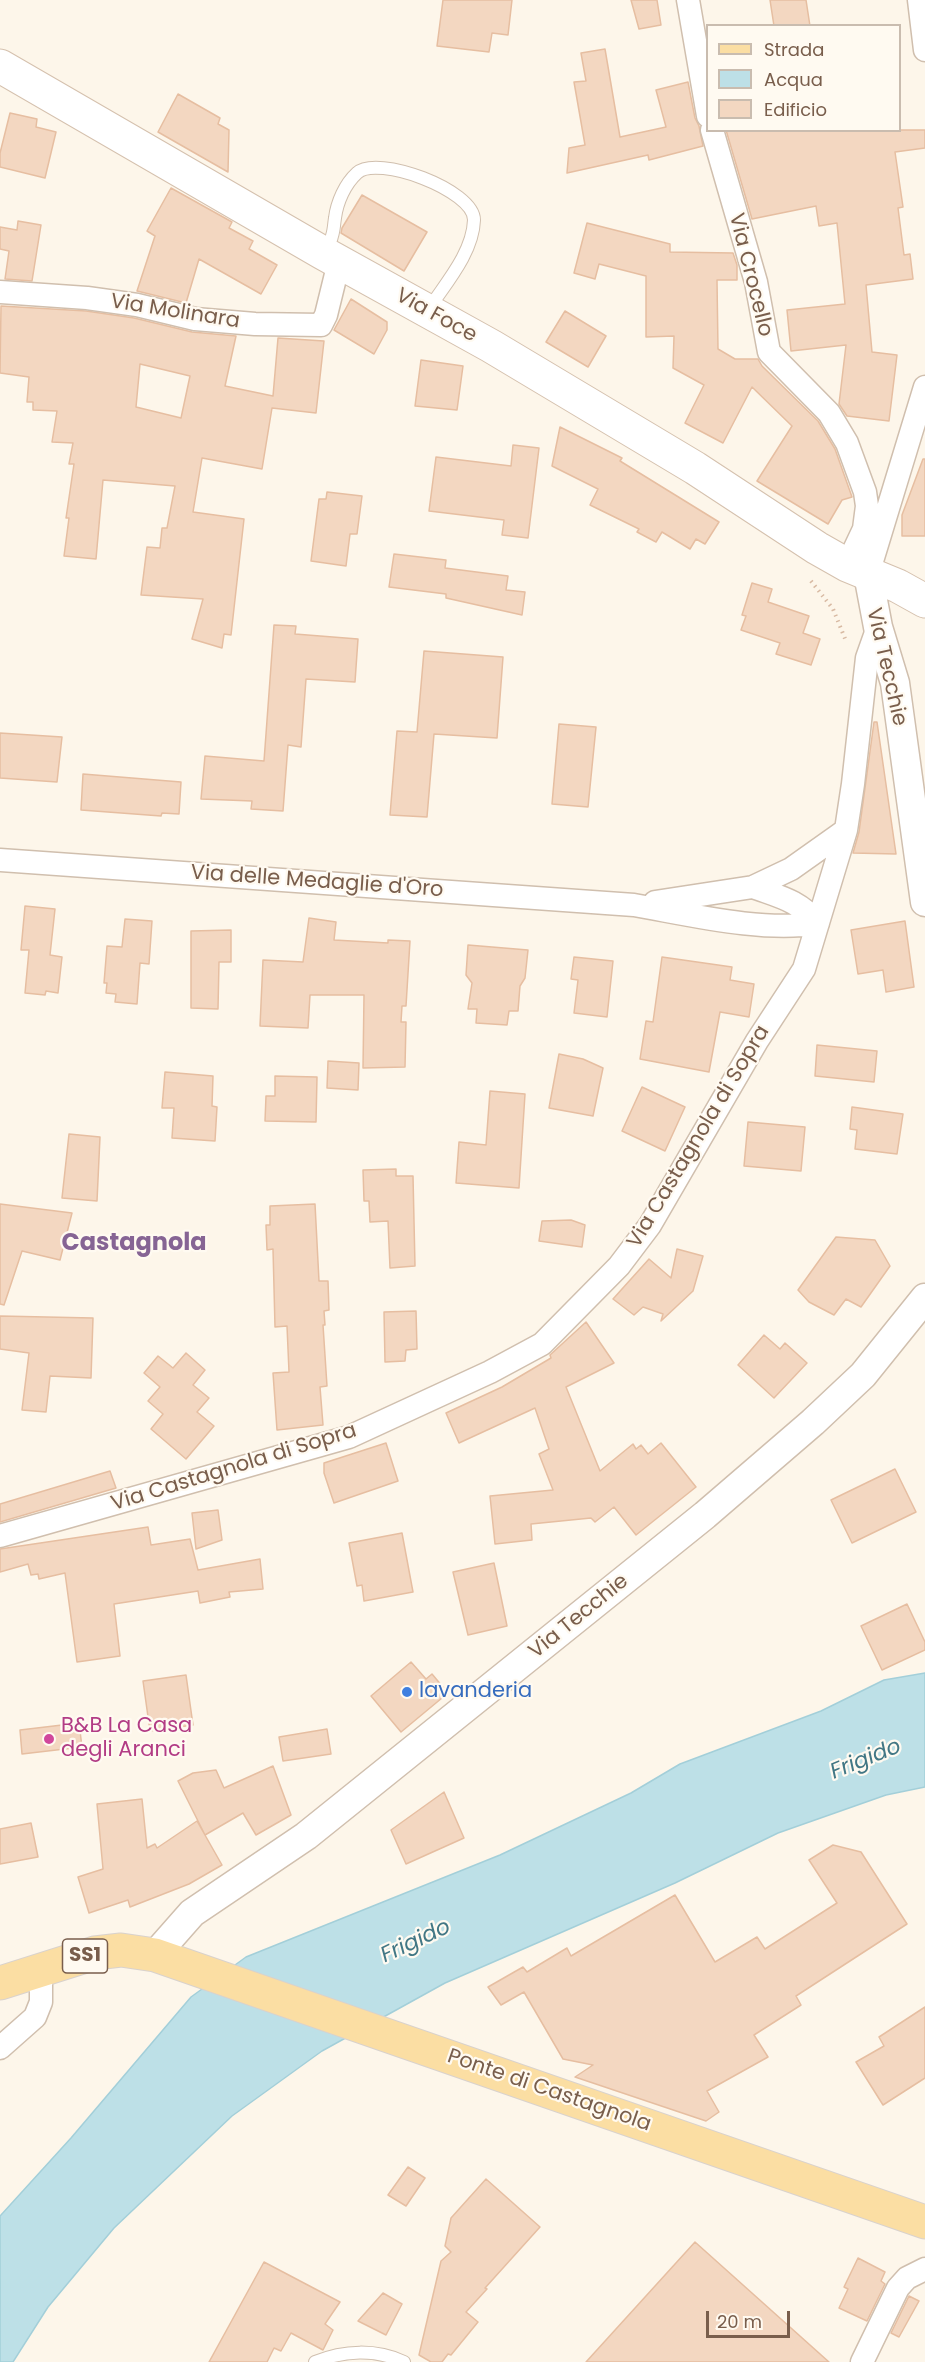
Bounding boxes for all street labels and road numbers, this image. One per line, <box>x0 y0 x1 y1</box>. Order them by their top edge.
street label: Via Crocello <box>723 211 777 339</box>
street label: Via Foce <box>391 283 481 349</box>
street label: Via Molinara <box>108 289 242 335</box>
street label: Via Tecchie <box>860 605 912 729</box>
street label: Via delle Medaglie d'Oro <box>190 861 444 903</box>
street label: Via Castagnola di Sopra <box>622 1021 776 1253</box>
street label: Via Castagnola di Sopra <box>108 1419 360 1517</box>
street label: Via Tecchie <box>524 1569 634 1665</box>
road number: SS1 <box>62 1939 107 1973</box>
street label: Ponte di Castagnola <box>444 2044 654 2138</box>

